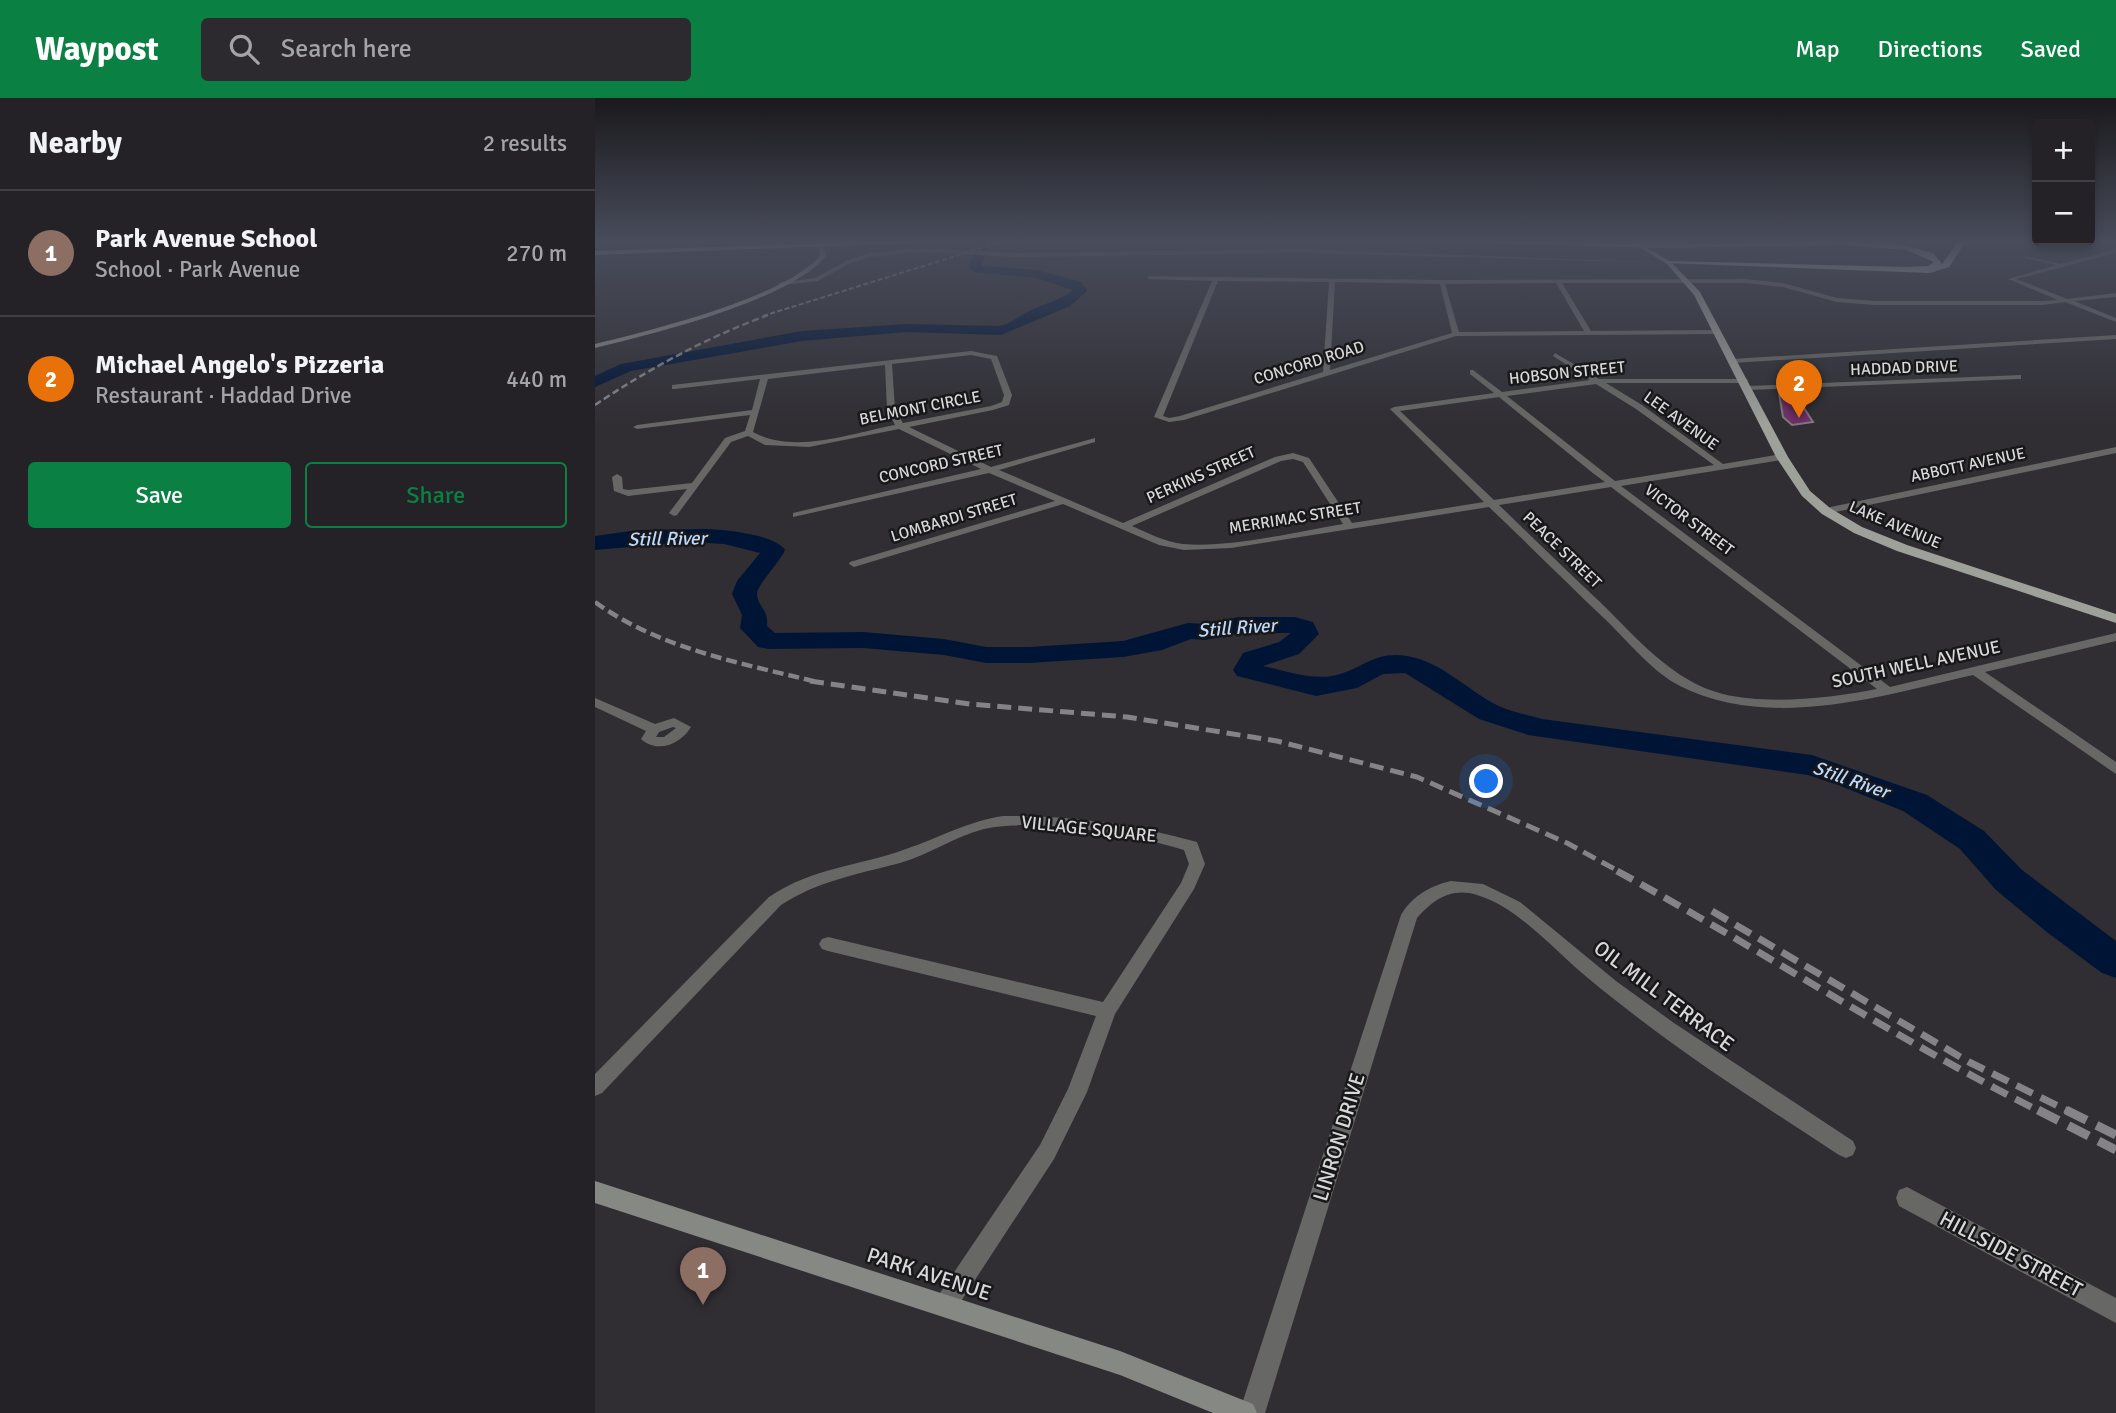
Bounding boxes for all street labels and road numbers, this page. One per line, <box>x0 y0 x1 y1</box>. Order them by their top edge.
street label: CONCORD ROAD <box>1251 337 1367 389</box>
street label: HADDAD DRIVE <box>1850 356 1958 380</box>
street label: HOBSON STREET <box>1508 357 1626 389</box>
street label: BELMONT CIRCLE <box>858 386 982 430</box>
street label: LEE AVENUE <box>1640 387 1722 455</box>
street label: CONCORD STREET <box>877 440 1005 488</box>
street label: PERKINS STREET <box>1143 442 1259 508</box>
street label: ABBOTT AVENUE <box>1909 443 2027 487</box>
street label: VICTOR STREET <box>1640 480 1738 560</box>
street label: LOMBARDI STREET <box>888 489 1020 547</box>
street label: LAKE AVENUE <box>1846 497 1944 553</box>
street label: MERRIMAC STREET <box>1228 498 1363 538</box>
street label: PEACE STREET <box>1518 507 1606 593</box>
street label: SOUTH WELL AVENUE <box>1830 635 2002 693</box>
street label: VILLAGE SQUARE <box>1020 811 1158 847</box>
street label: OIL MILL TERRACE <box>1589 935 1739 1057</box>
street label: LINRON DRIVE <box>1307 1070 1371 1204</box>
street label: HILLSIDE STREET <box>1935 1205 2087 1303</box>
street label: PARK AVENUE <box>864 1242 994 1306</box>

